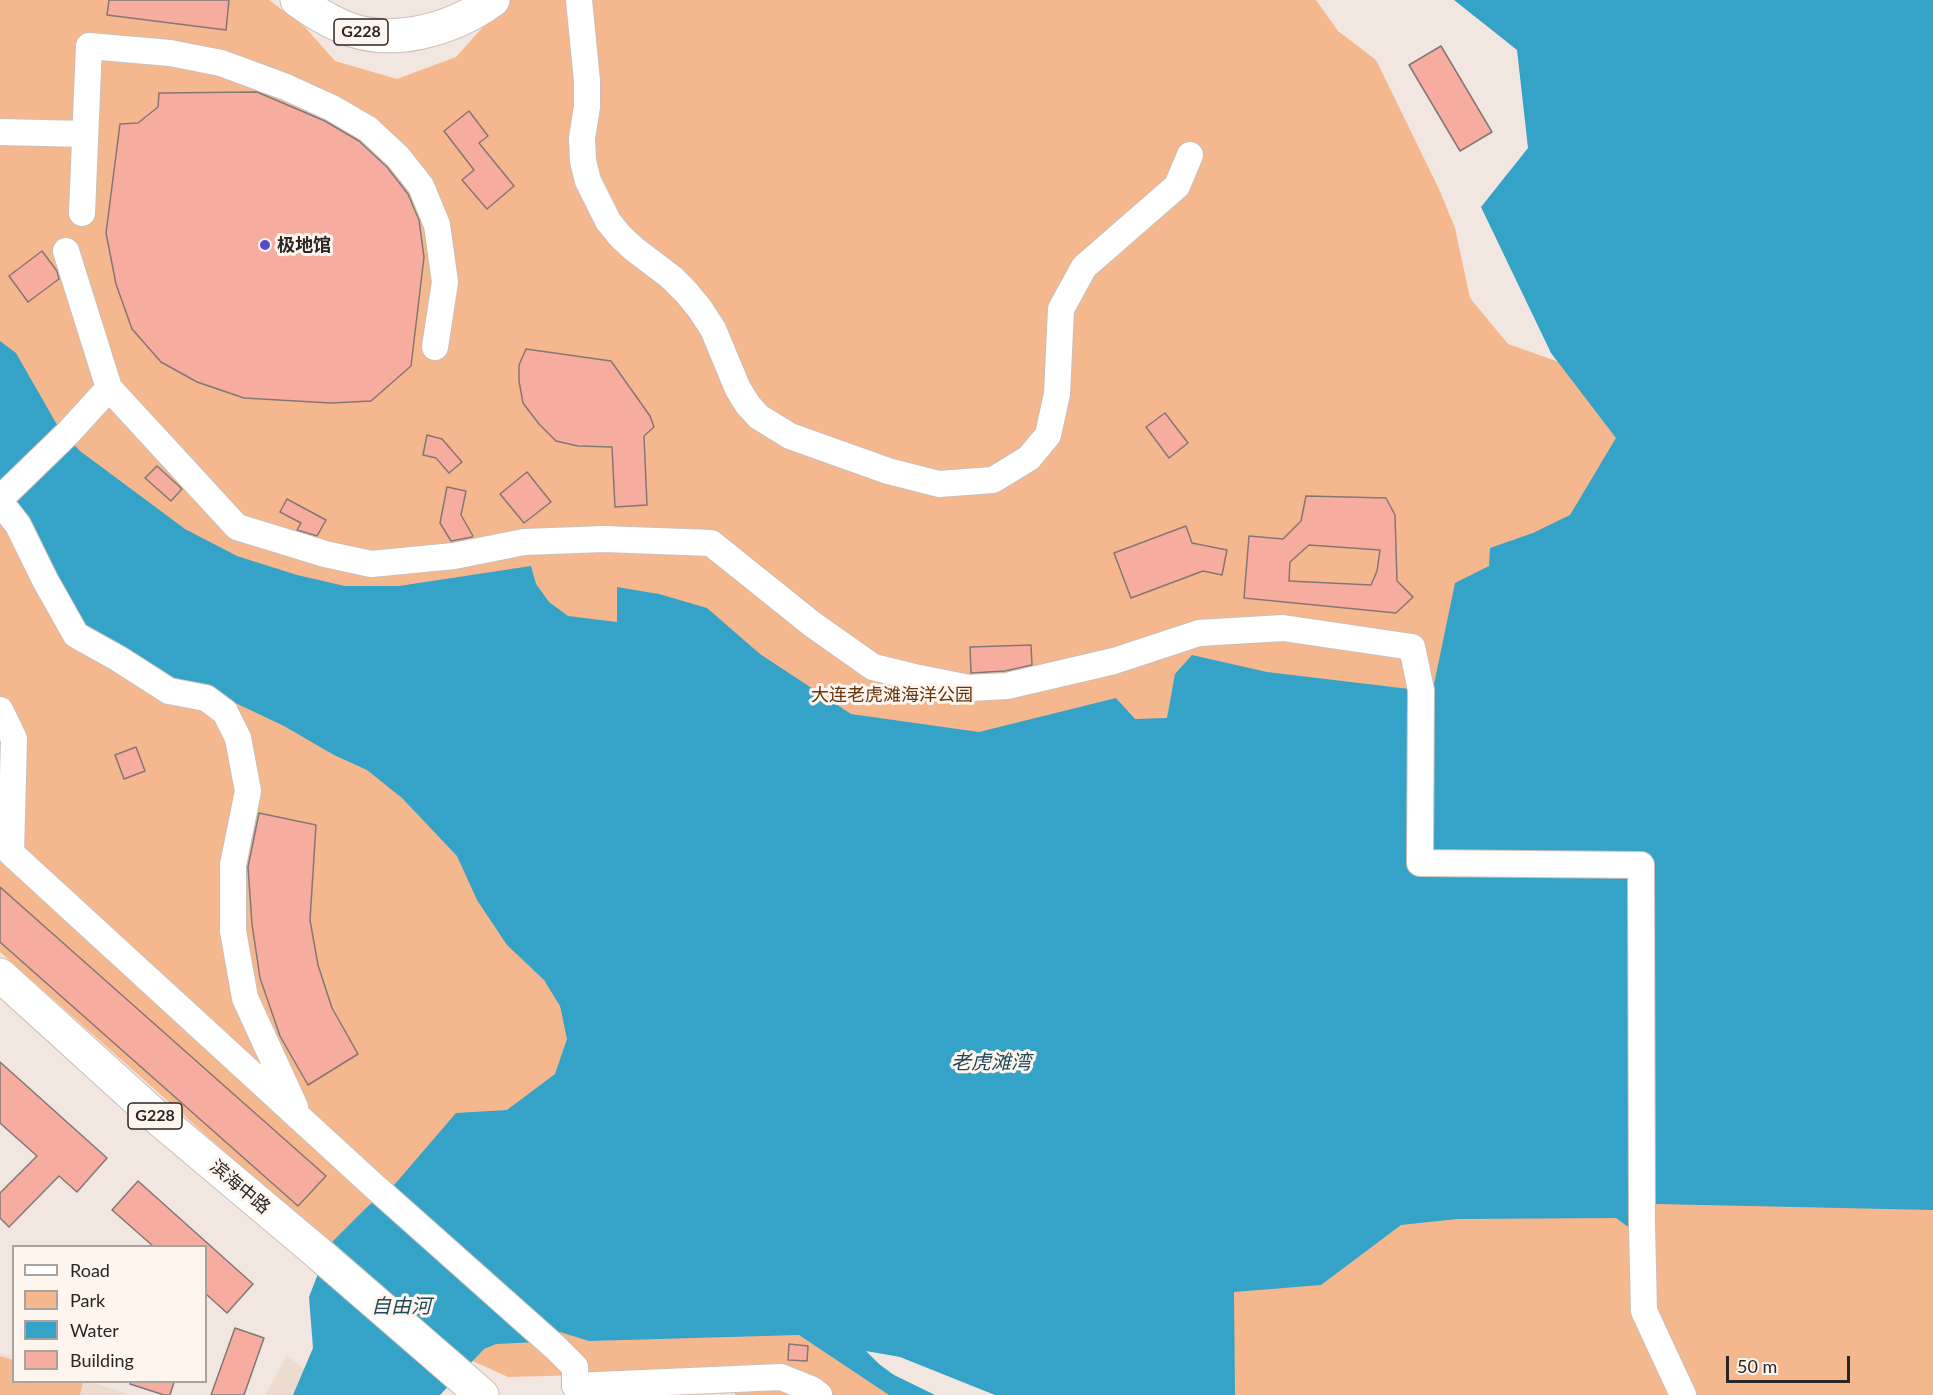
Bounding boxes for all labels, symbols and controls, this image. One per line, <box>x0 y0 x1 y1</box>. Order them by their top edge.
road number: G228 <box>334 19 388 45</box>
place label: 极地馆 <box>277 234 331 256</box>
marker: 极地馆 <box>258 238 272 252</box>
park label: 大连老虎滩海洋公园 <box>811 684 973 706</box>
water label: 老虎滩湾 <box>951 1051 1031 1075</box>
road number: G228 <box>128 1103 182 1129</box>
street label: 滨海中路 <box>205 1156 275 1218</box>
legend <box>12 1245 207 1383</box>
text: Road <box>70 1259 110 1281</box>
text: Park <box>70 1289 105 1311</box>
water label: 自由河 <box>371 1295 431 1319</box>
text: Water <box>70 1319 119 1341</box>
scale bar <box>1729 1344 1854 1382</box>
text: Building <box>70 1349 134 1371</box>
text: 50 m <box>1737 1355 1777 1377</box>

